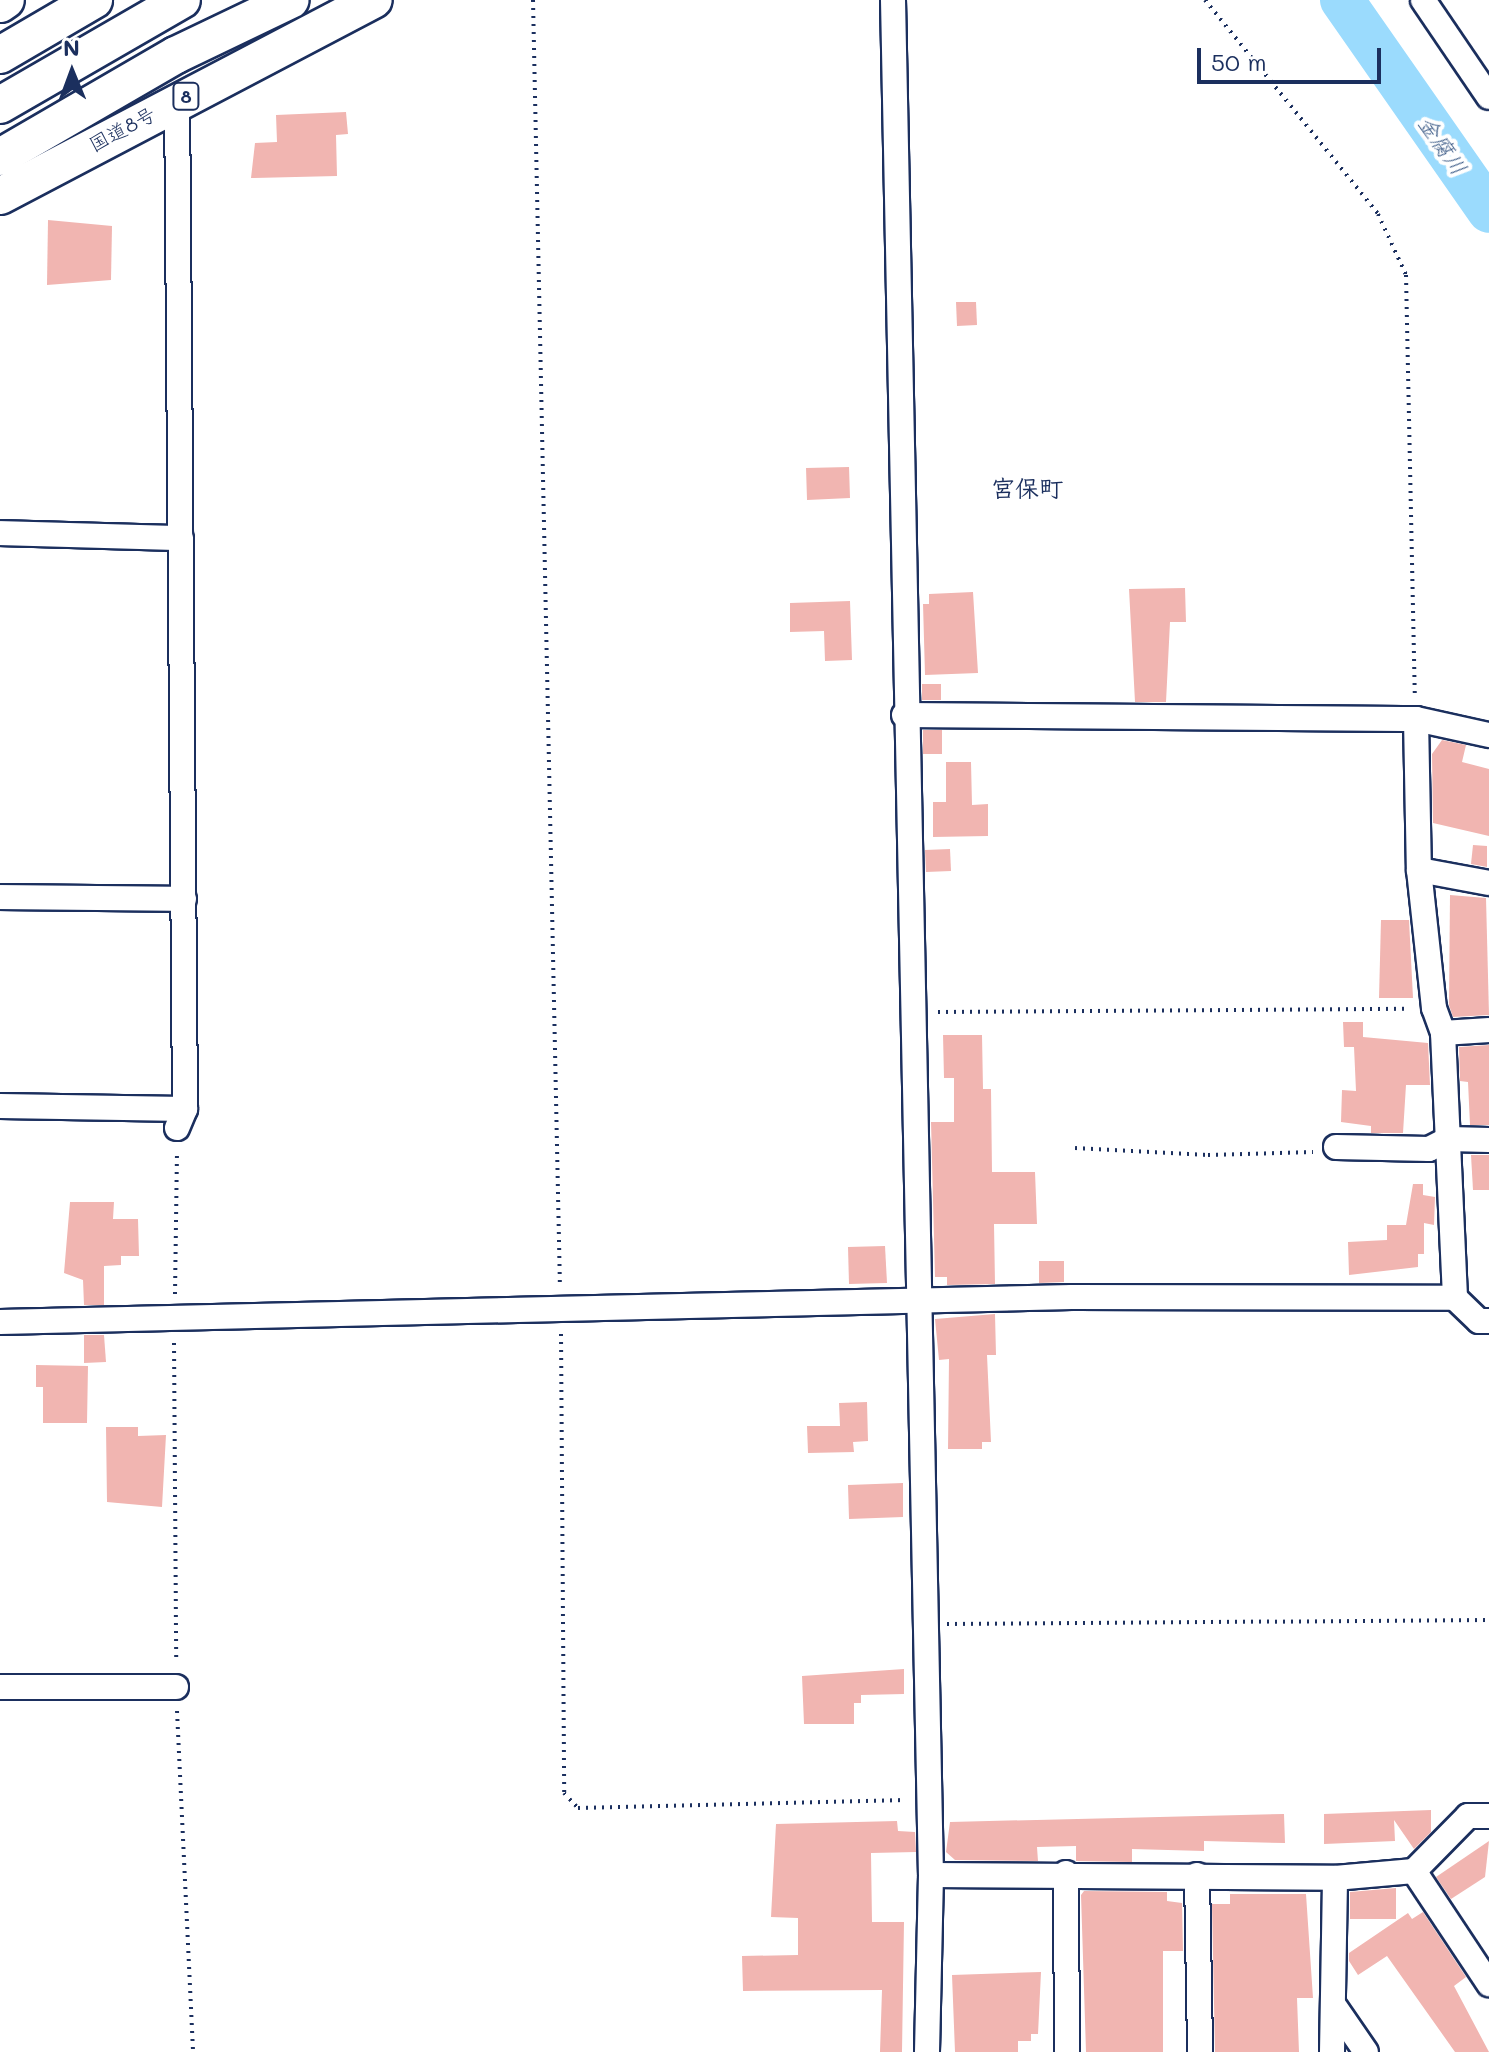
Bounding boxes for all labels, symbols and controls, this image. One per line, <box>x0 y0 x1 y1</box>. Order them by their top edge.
north arrow <box>32 32 112 112</box>
scale bar <box>1201 32 1385 82</box>
text: N <box>63 33 80 62</box>
text: 50 m <box>1211 46 1267 77</box>
road number: 8 <box>172 82 200 110</box>
street label: 国道8号 <box>85 101 159 157</box>
water label: 金腐川 <box>1413 110 1473 180</box>
district label: 宮保町 <box>991 474 1063 502</box>

